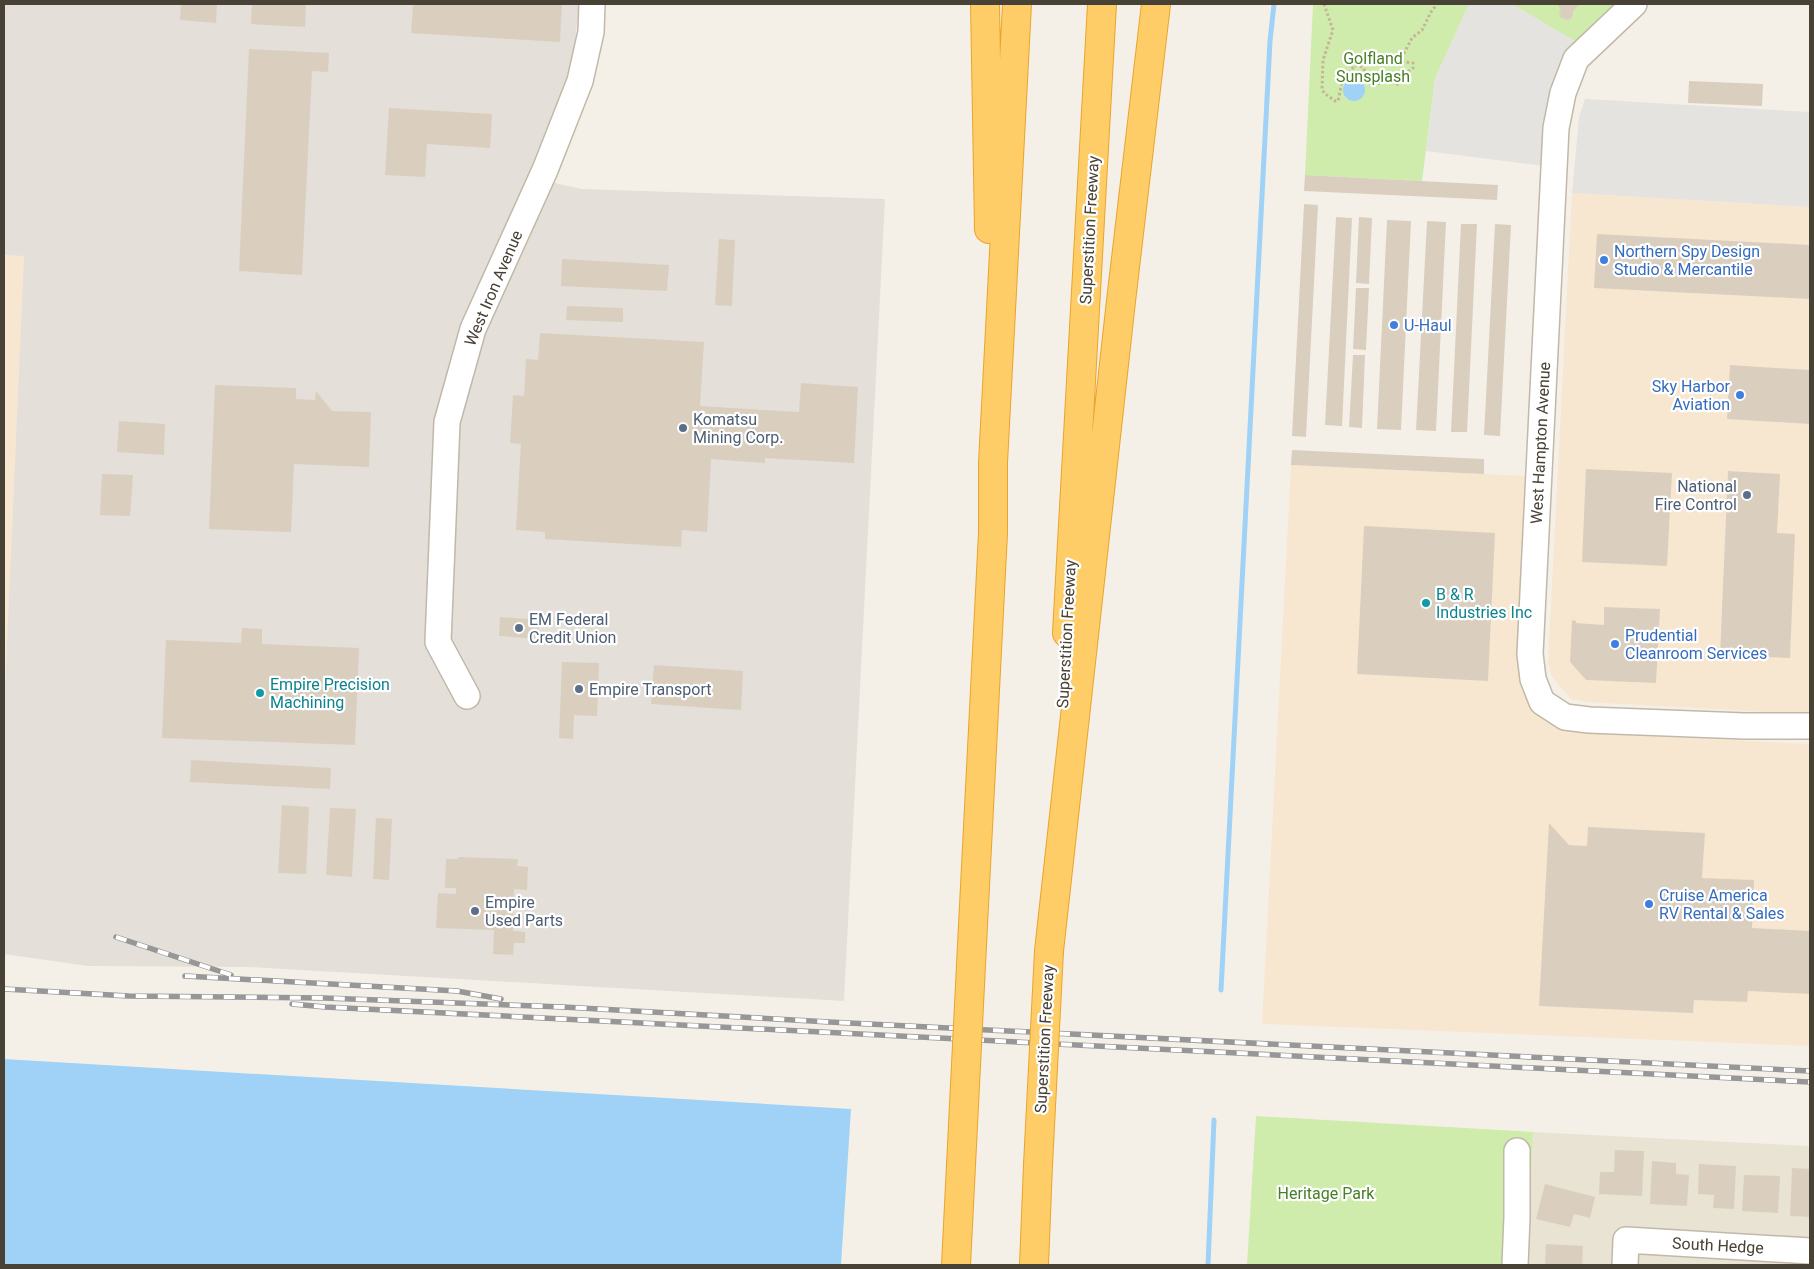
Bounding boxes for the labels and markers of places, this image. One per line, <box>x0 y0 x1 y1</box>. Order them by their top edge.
place label: Northern Spy Design Studio & Mercantile <box>1614 242 1760 279</box>
marker: Northern Spy Design Studio & Mercantile <box>1598 254 1610 266</box>
place label: U-Haul <box>1404 316 1452 335</box>
marker: U-Haul <box>1388 319 1400 331</box>
place label: Sky Harbor Aviation <box>1652 377 1731 414</box>
marker: Sky Harbor Aviation <box>1734 389 1746 401</box>
place label: Komatsu Mining Corp. <box>693 410 784 447</box>
marker: Komatsu Mining Corp. <box>677 422 689 434</box>
place label: National Fire Control <box>1655 477 1737 514</box>
marker: National Fire Control <box>1741 489 1753 501</box>
place label: B & R Industries Inc <box>1436 585 1532 622</box>
marker: B & R Industries Inc <box>1420 597 1432 609</box>
place label: EM Federal Credit Union <box>529 610 616 647</box>
marker: EM Federal Credit Union <box>513 622 525 634</box>
place label: Prudential Cleanroom Services <box>1625 626 1767 663</box>
marker: Prudential Cleanroom Services <box>1609 638 1621 650</box>
place label: Empire Precision Machining <box>270 675 390 712</box>
place label: Empire Transport <box>589 680 711 699</box>
marker: Empire Transport <box>573 683 585 695</box>
marker: Empire Precision Machining <box>254 687 266 699</box>
place label: Cruise America RV Rental & Sales <box>1659 886 1785 923</box>
place label: Empire Used Parts <box>485 893 563 930</box>
marker: Cruise America RV Rental & Sales <box>1643 898 1655 910</box>
marker: Empire Used Parts <box>469 905 481 917</box>

